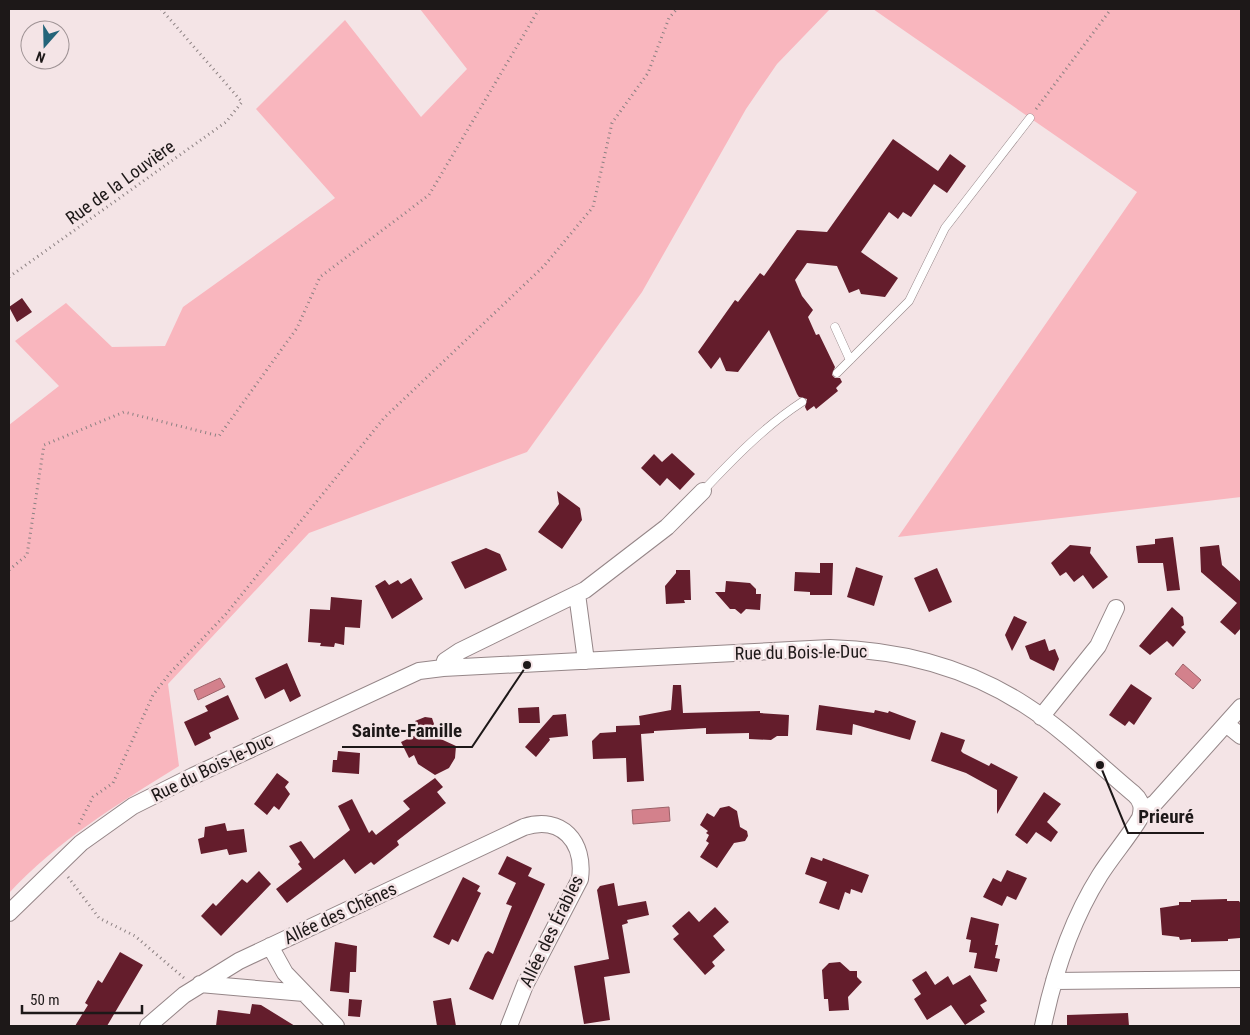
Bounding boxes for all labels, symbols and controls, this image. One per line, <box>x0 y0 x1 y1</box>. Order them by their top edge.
north arrow <box>20 20 70 70</box>
text: N <box>34 48 47 66</box>
street label: Rue de la Louvière <box>61 135 179 229</box>
street label: Rue du Bois-le-Duc <box>735 640 867 664</box>
callout: Sainte-Famille <box>342 713 472 747</box>
text: Sainte-Famille <box>352 719 462 742</box>
street label: Rue du Bois-le-Duc <box>148 729 276 805</box>
callout: Prieuré <box>1128 799 1204 833</box>
text: Prieuré <box>1138 805 1194 828</box>
street label: Allée des Érables <box>515 872 587 990</box>
street label: Allée des Chênes <box>280 878 400 948</box>
scale bar <box>22 982 142 1014</box>
text: 50 m <box>30 991 60 1009</box>

